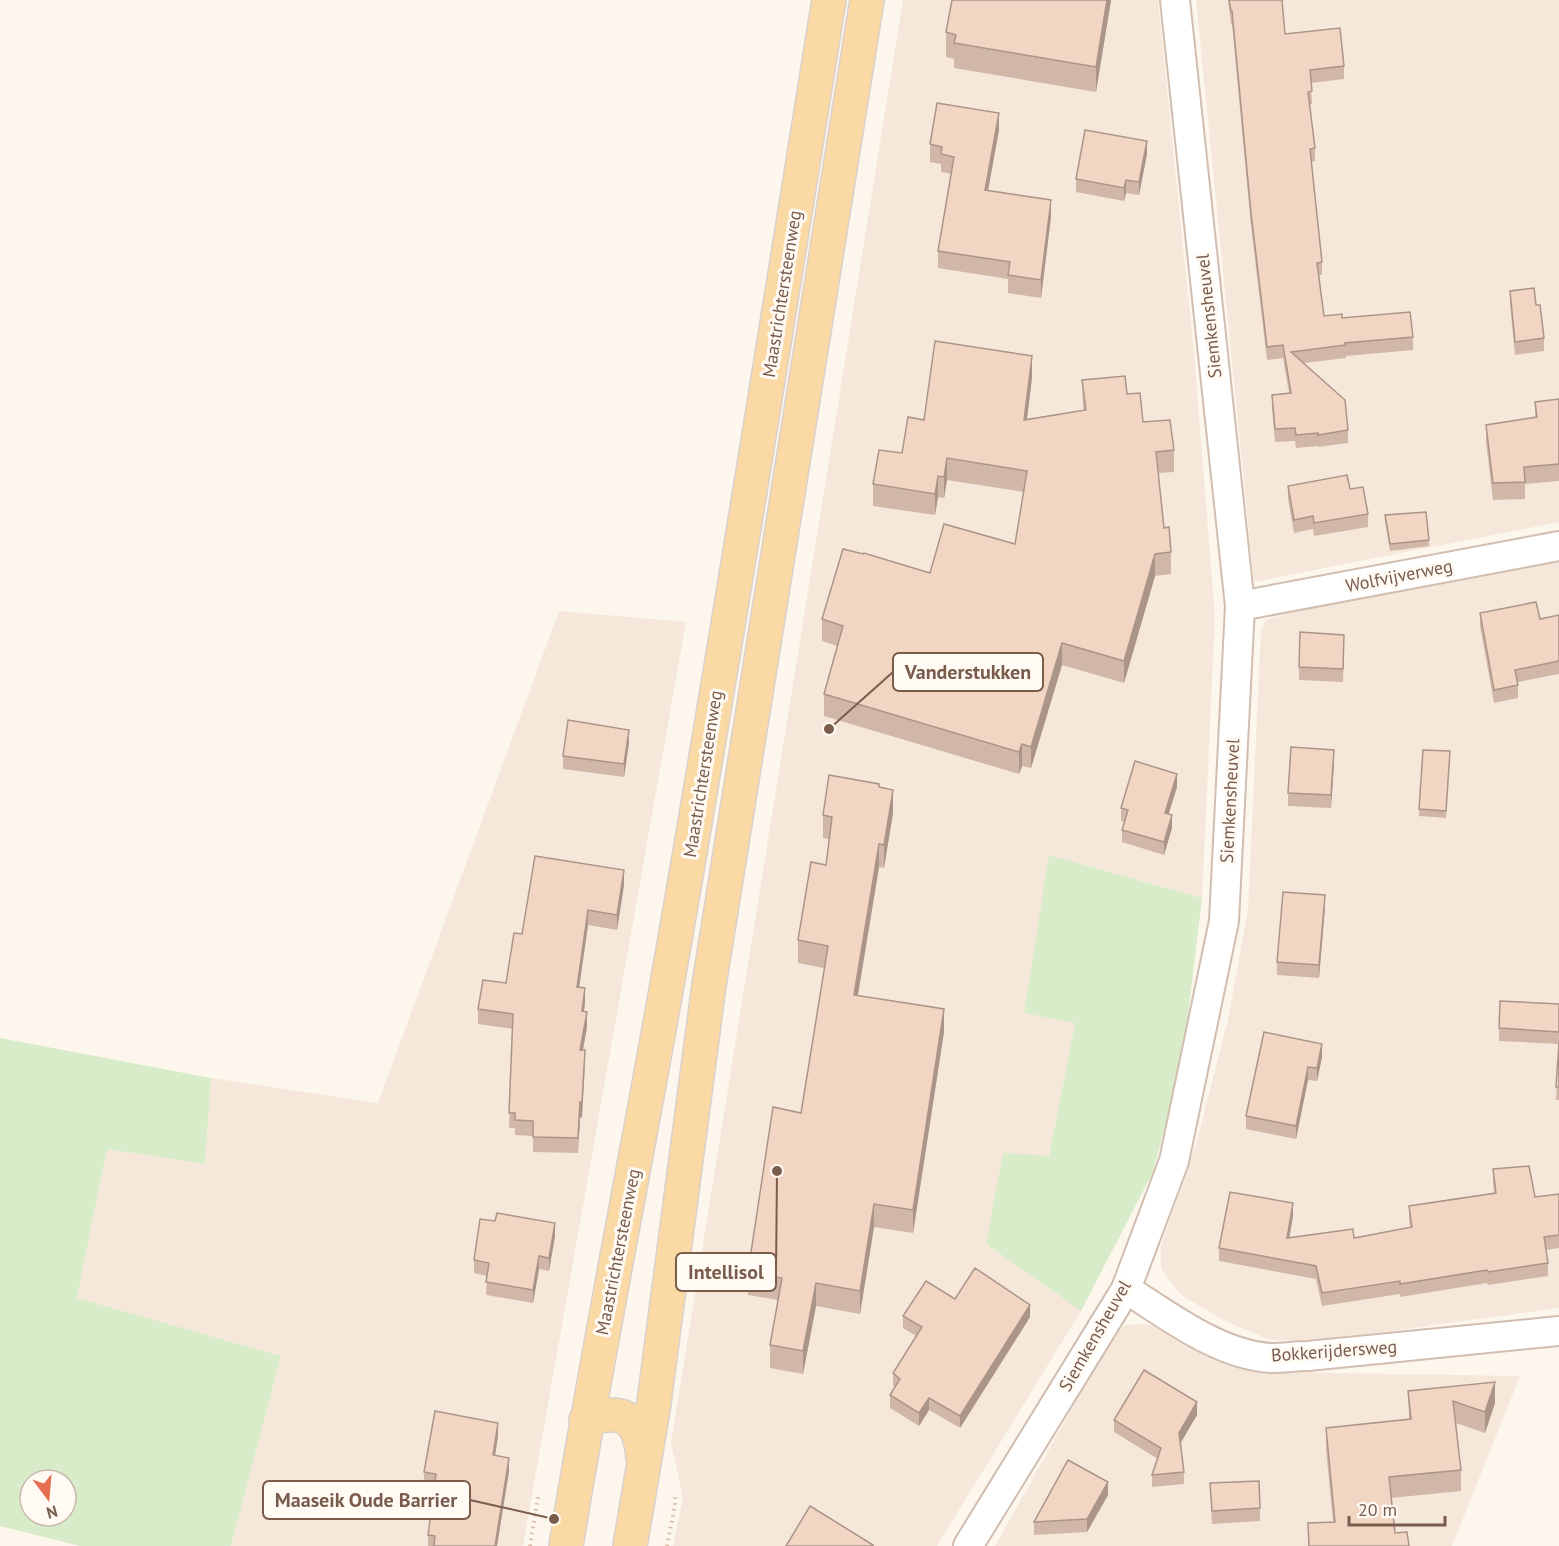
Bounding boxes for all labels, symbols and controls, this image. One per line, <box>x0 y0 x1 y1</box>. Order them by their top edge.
street label: Maastrichtersteenweg <box>757 209 806 379</box>
street label: Siemkensheuvel <box>1190 252 1226 379</box>
street label: Wolfvijverweg <box>1343 554 1454 597</box>
callout: Vanderstukken <box>893 653 1043 691</box>
text: Vanderstukken <box>904 659 1031 685</box>
street label: Maastrichtersteenweg <box>678 689 727 859</box>
street label: Siemkensheuvel <box>1215 737 1244 864</box>
street label: Maastrichtersteenweg <box>590 1167 645 1337</box>
callout: Intellisol <box>676 1253 776 1291</box>
text: Intellisol <box>688 1259 764 1285</box>
street label: Siemkensheuvel <box>1053 1275 1136 1395</box>
street label: Bokkerijdersweg <box>1270 1335 1398 1366</box>
north arrow <box>18 1468 78 1528</box>
callout: Maaseik Oude Barrier <box>263 1481 470 1519</box>
text: Maaseik Oude Barrier <box>275 1487 457 1513</box>
scale bar <box>1349 1489 1445 1527</box>
text: 20 m <box>1358 1498 1397 1521</box>
text: N <box>44 1501 60 1523</box>

